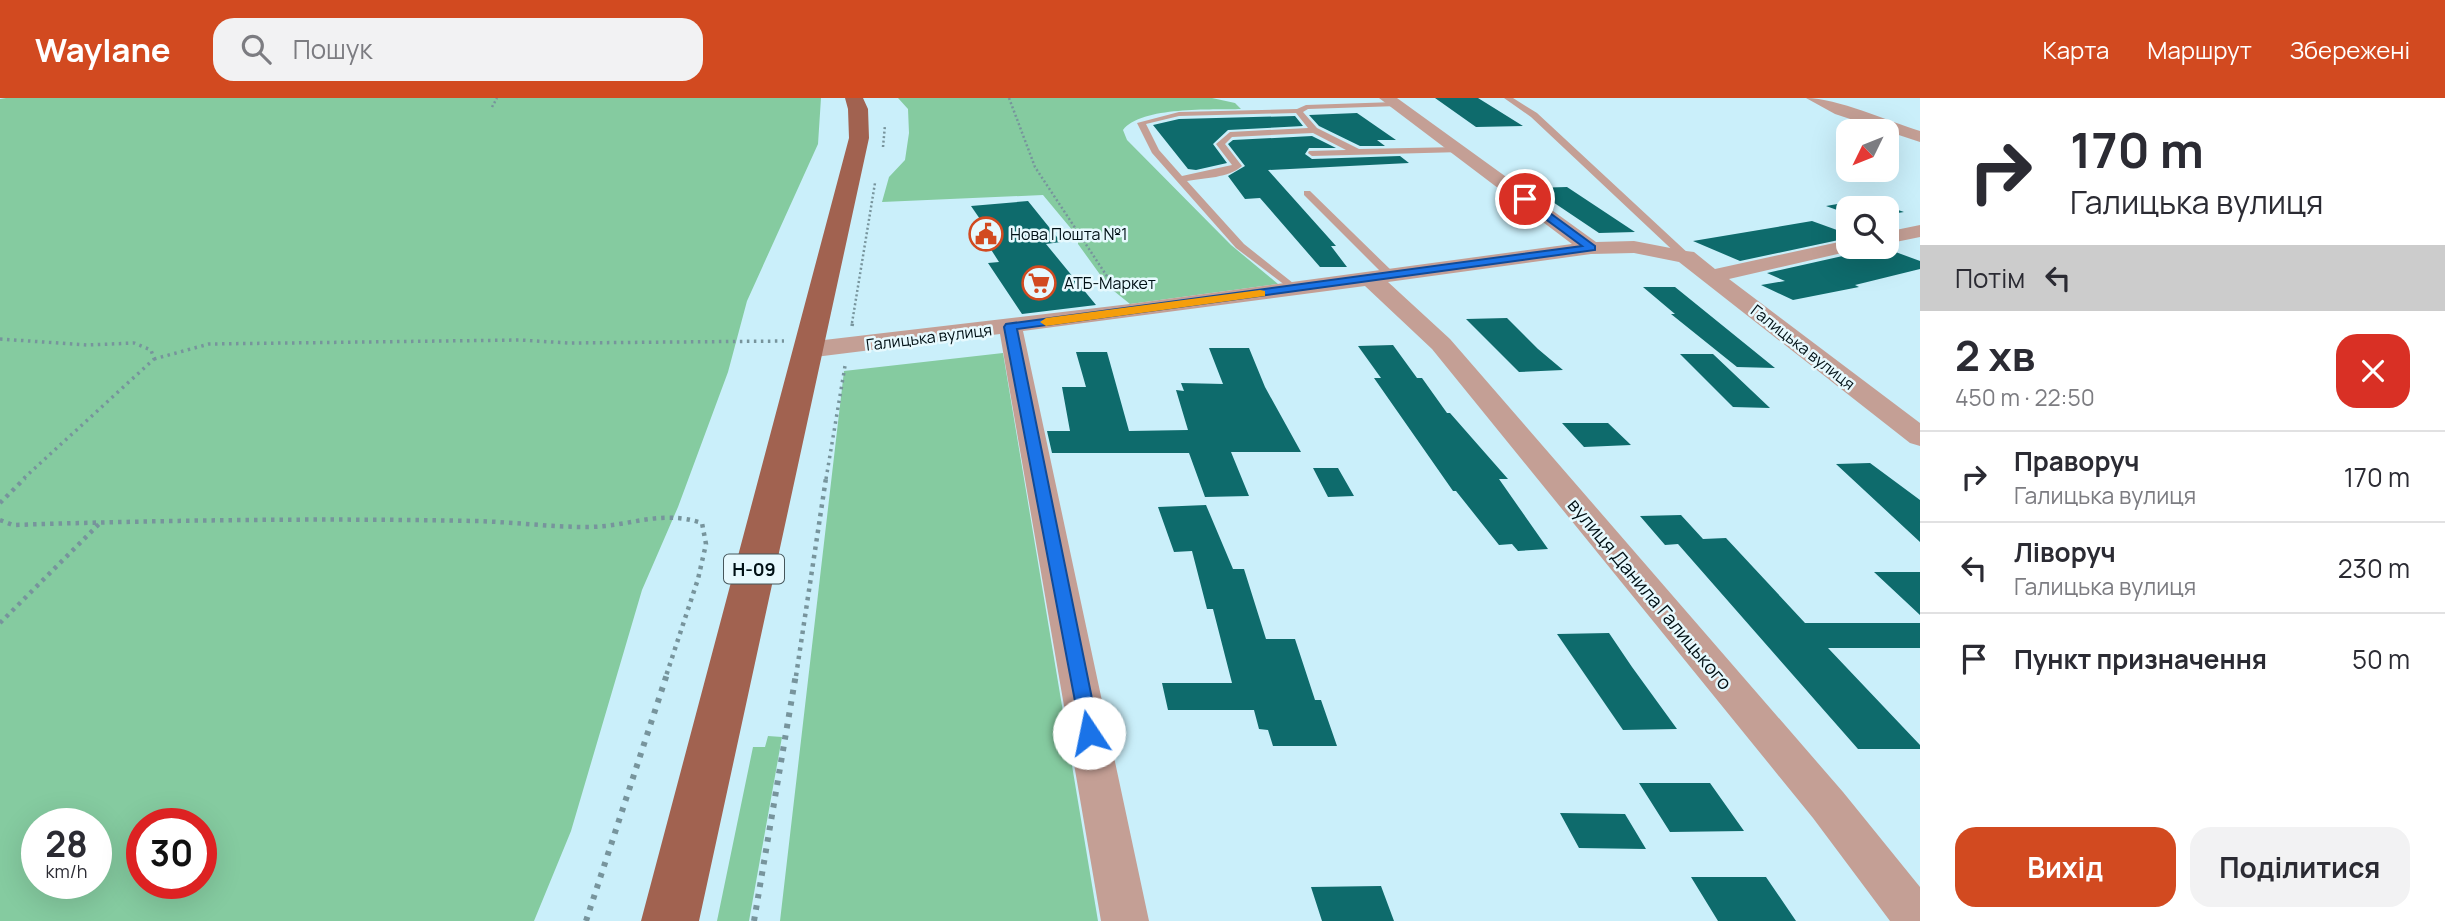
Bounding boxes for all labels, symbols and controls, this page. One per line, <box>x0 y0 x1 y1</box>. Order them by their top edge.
search box <box>213 18 703 81</box>
text: Waylane <box>35 27 171 72</box>
icon: search <box>237 30 275 68</box>
text: Пошук <box>293 31 372 67</box>
text: Карта <box>2043 33 2109 66</box>
text: Маршрут <box>2147 33 2252 66</box>
text: Збережені <box>2290 33 2410 66</box>
text: 170 m <box>2070 116 2204 183</box>
north arrow <box>1836 119 1899 182</box>
map controls <box>1836 119 1899 259</box>
icon: right <box>1955 126 2046 217</box>
pin <box>1495 169 1555 229</box>
icon: arrive <box>1506 180 1544 218</box>
text: Галицька вулиця <box>2070 180 2323 224</box>
button: search <box>1836 196 1899 259</box>
public building icon: Нова Пошта №1 <box>967 215 1005 253</box>
place label: Нова Пошта №1 <box>1010 223 1128 245</box>
icon: left <box>2039 259 2077 297</box>
text: Потім <box>1955 260 2025 296</box>
supermarket icon: АТБ-Маркет <box>1020 264 1058 302</box>
place label: АТБ-Маркет <box>1064 272 1156 294</box>
street label: Галицька вулиця <box>1746 299 1860 395</box>
street label: Галицька вулиця <box>865 318 993 356</box>
text: 2 хв <box>1955 326 2035 384</box>
button: close <box>2336 334 2410 408</box>
text: 450 m · 22:50 <box>1955 381 2095 413</box>
text: Праворуч <box>2014 443 2139 479</box>
icon: right <box>1955 458 1993 496</box>
text: 170 m <box>2344 459 2410 495</box>
text: Галицька вулиця <box>2014 479 2196 511</box>
street label: вулиця Данила Галицького <box>1562 493 1738 695</box>
text: Ліворуч <box>2014 534 2116 570</box>
icon: left <box>1955 549 1993 587</box>
text: 230 m <box>2338 550 2410 586</box>
road number: Н-09 <box>724 555 784 584</box>
text: Галицька вулиця <box>2014 570 2196 602</box>
icon: arrive <box>1955 640 1993 678</box>
text: Пункт призначення <box>2014 641 2267 677</box>
text: 50 m <box>2352 641 2410 677</box>
position arrow <box>1052 696 1126 770</box>
speed limit sign: 30 <box>126 808 217 899</box>
text: 28 <box>45 820 88 868</box>
button: Вихід <box>1955 827 2176 907</box>
button: Поділитися <box>2190 827 2410 907</box>
text: km/h <box>46 859 87 883</box>

